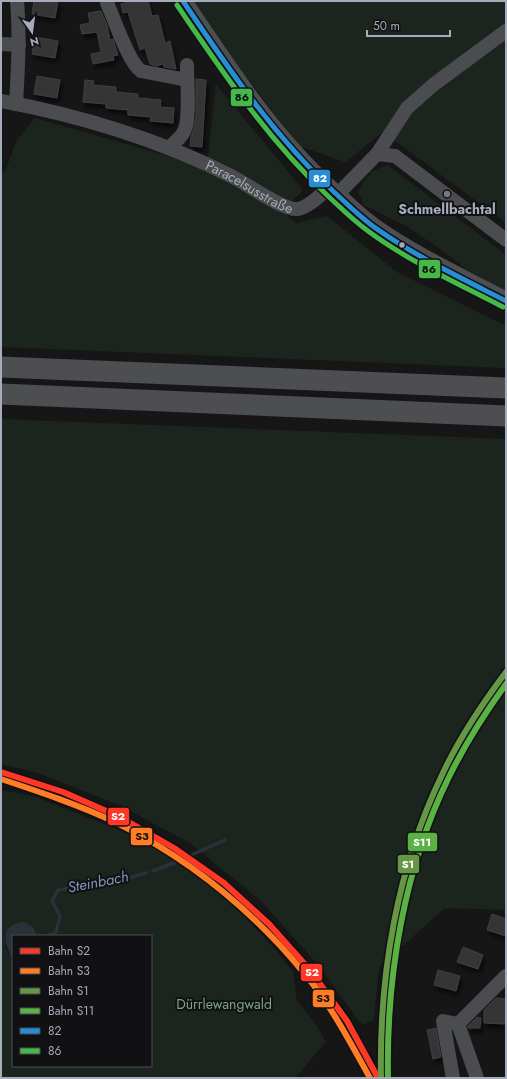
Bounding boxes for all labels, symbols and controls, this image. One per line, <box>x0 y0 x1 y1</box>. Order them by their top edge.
north arrow <box>12 12 52 52</box>
scale bar <box>367 12 450 38</box>
text: 50 m <box>373 17 400 35</box>
text: N <box>28 33 41 51</box>
line badge: 86 <box>230 88 253 107</box>
text: 86 <box>235 89 249 105</box>
street label: Paracelsusstraße <box>202 155 296 218</box>
line badge: 82 <box>308 169 331 188</box>
text: 82 <box>313 170 327 186</box>
marker: Schmellbachtal <box>442 189 452 199</box>
place label: Schmellbachtal <box>398 199 496 219</box>
unlabelled marker <box>397 240 407 250</box>
line badge: 86 <box>418 259 441 279</box>
text: 86 <box>422 261 436 277</box>
line badge: S2 <box>107 807 130 826</box>
text: S2 <box>111 808 125 824</box>
line badge: S3 <box>130 827 153 846</box>
text: S3 <box>135 828 149 844</box>
line badge: S11 <box>407 832 438 852</box>
text: S11 <box>413 834 431 850</box>
line badge: S1 <box>397 854 420 874</box>
text: S1 <box>402 856 414 872</box>
water label: Steinbach <box>66 865 130 899</box>
legend <box>12 935 152 1067</box>
text: Bahn S2 <box>48 942 90 960</box>
text: Bahn S3 <box>48 962 90 980</box>
line badge: S2 <box>300 963 323 982</box>
text: S2 <box>305 964 319 980</box>
text: Bahn S1 <box>48 982 89 1000</box>
line badge: S3 <box>312 989 335 1008</box>
text: S3 <box>316 990 330 1006</box>
park label: Dürrlewangwald <box>176 994 272 1014</box>
text: Bahn S11 <box>48 1002 94 1020</box>
text: 82 <box>48 1022 62 1040</box>
text: 86 <box>48 1042 62 1060</box>

